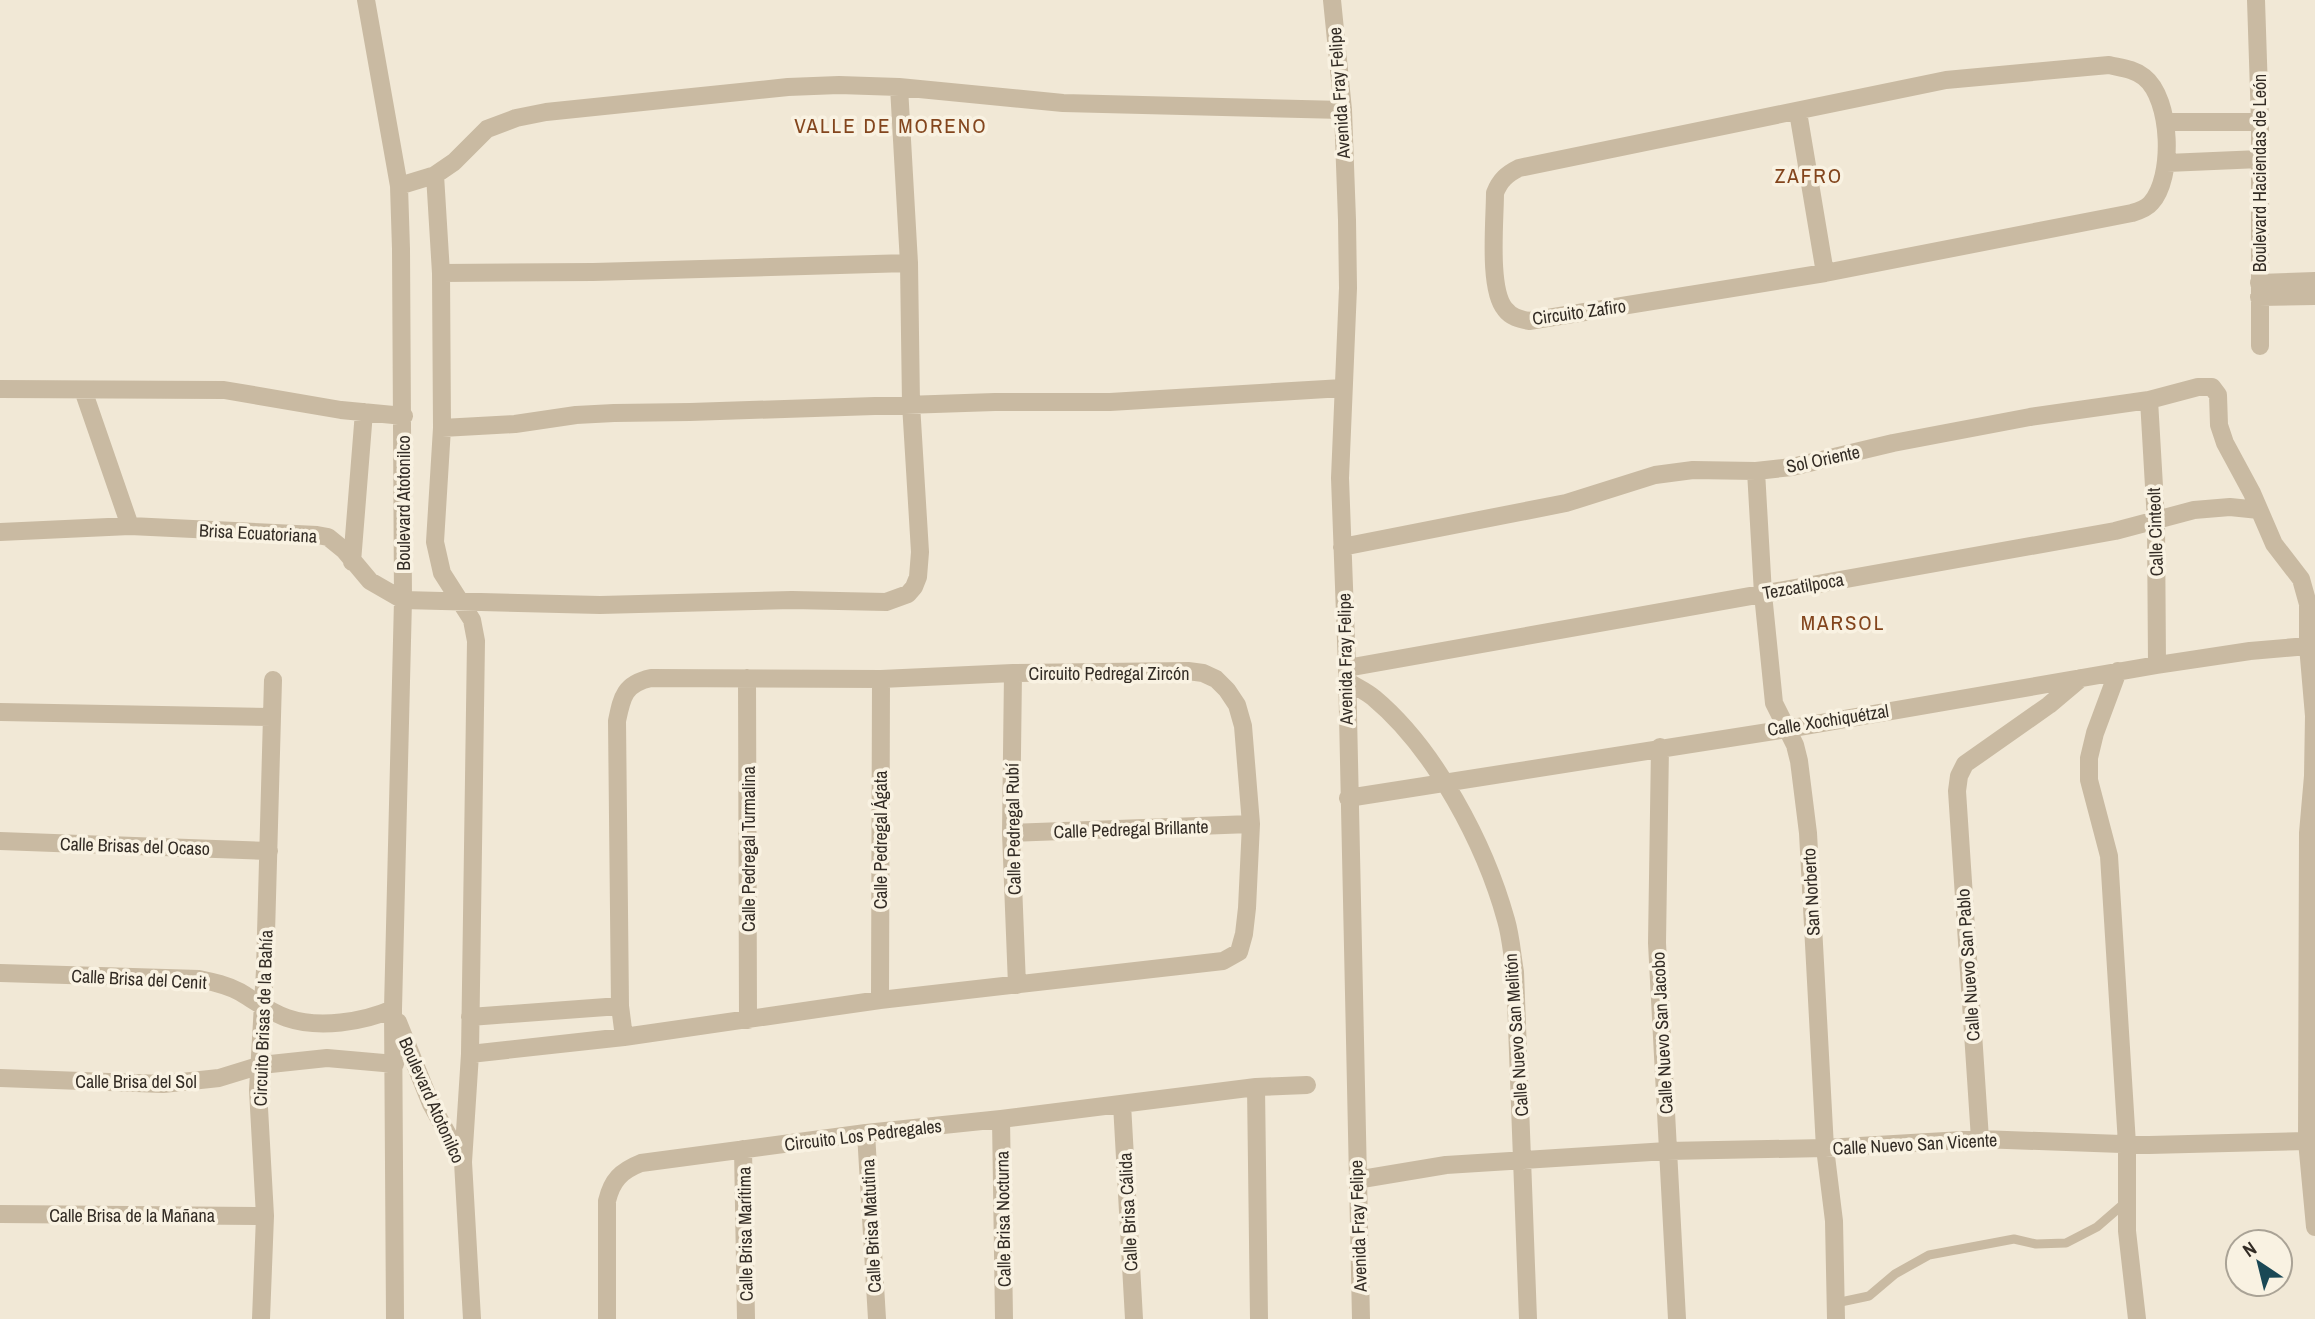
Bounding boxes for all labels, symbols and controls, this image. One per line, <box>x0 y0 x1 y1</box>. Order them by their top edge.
street label: Avenida Fray Felipe <box>1322 26 1356 161</box>
street label: Boulevard Haciendas de León <box>2247 74 2272 272</box>
district label: VALLE DE MORENO <box>794 111 988 140</box>
district label: ZAFRO <box>1775 161 1843 190</box>
street label: Circuito Zafiro <box>1531 293 1627 331</box>
street label: Boulevard Atotonilco <box>391 435 416 571</box>
street label: Sol Oriente <box>1784 439 1862 479</box>
street label: Calle Cinteolt <box>2141 487 2169 577</box>
street label: Brisa Ecuatoriana <box>198 517 318 549</box>
street label: Tezcatilpoca <box>1760 567 1846 605</box>
street label: Avenida Fray Felipe <box>1331 593 1359 726</box>
district label: MARSOL <box>1801 608 1885 637</box>
street label: Circuito Pedregal Zircón <box>1029 661 1189 686</box>
street label: Calle Xochiquétzal <box>1765 698 1891 742</box>
street label: Calle Pedregal Rubí <box>999 762 1027 895</box>
street label: Calle Pedregal Turmalina <box>736 766 761 932</box>
street label: Calle Pedregal Ágata <box>868 771 893 909</box>
street label: Calle Pedregal Brillante <box>1053 814 1209 844</box>
street label: Calle Brisas del Ocaso <box>60 831 210 861</box>
street label: San Norberto <box>1796 848 1826 936</box>
street label: Calle Nuevo San Pablo <box>1950 888 1986 1042</box>
street label: Circuito Brisas de la Bahía <box>247 929 279 1107</box>
street label: Calle Nuevo San Jacobo <box>1645 951 1679 1115</box>
street label: Calle Nuevo San Melitón <box>1498 953 1534 1117</box>
street label: Calle Brisa del Cenit <box>71 963 207 995</box>
street label: Boulevard Atotonilco <box>393 1033 471 1167</box>
street label: Calle Brisa del Sol <box>75 1069 197 1094</box>
street label: Circuito Los Pedregales <box>783 1113 943 1157</box>
street label: Calle Nuevo San Vicente <box>1832 1127 1998 1161</box>
street label: Calle Brisa Nocturna <box>989 1151 1017 1287</box>
street label: Calle Brisa Cálida <box>1112 1152 1144 1272</box>
street label: Calle Brisa Matutina <box>855 1159 887 1293</box>
street label: Avenida Fray Felipe <box>1343 1160 1373 1293</box>
street label: Calle Brisa Marítima <box>731 1167 759 1301</box>
street label: Calle Brisa de la Mañana <box>49 1203 215 1228</box>
north arrow <box>2224 1228 2294 1298</box>
text: N <box>2237 1235 2261 1263</box>

